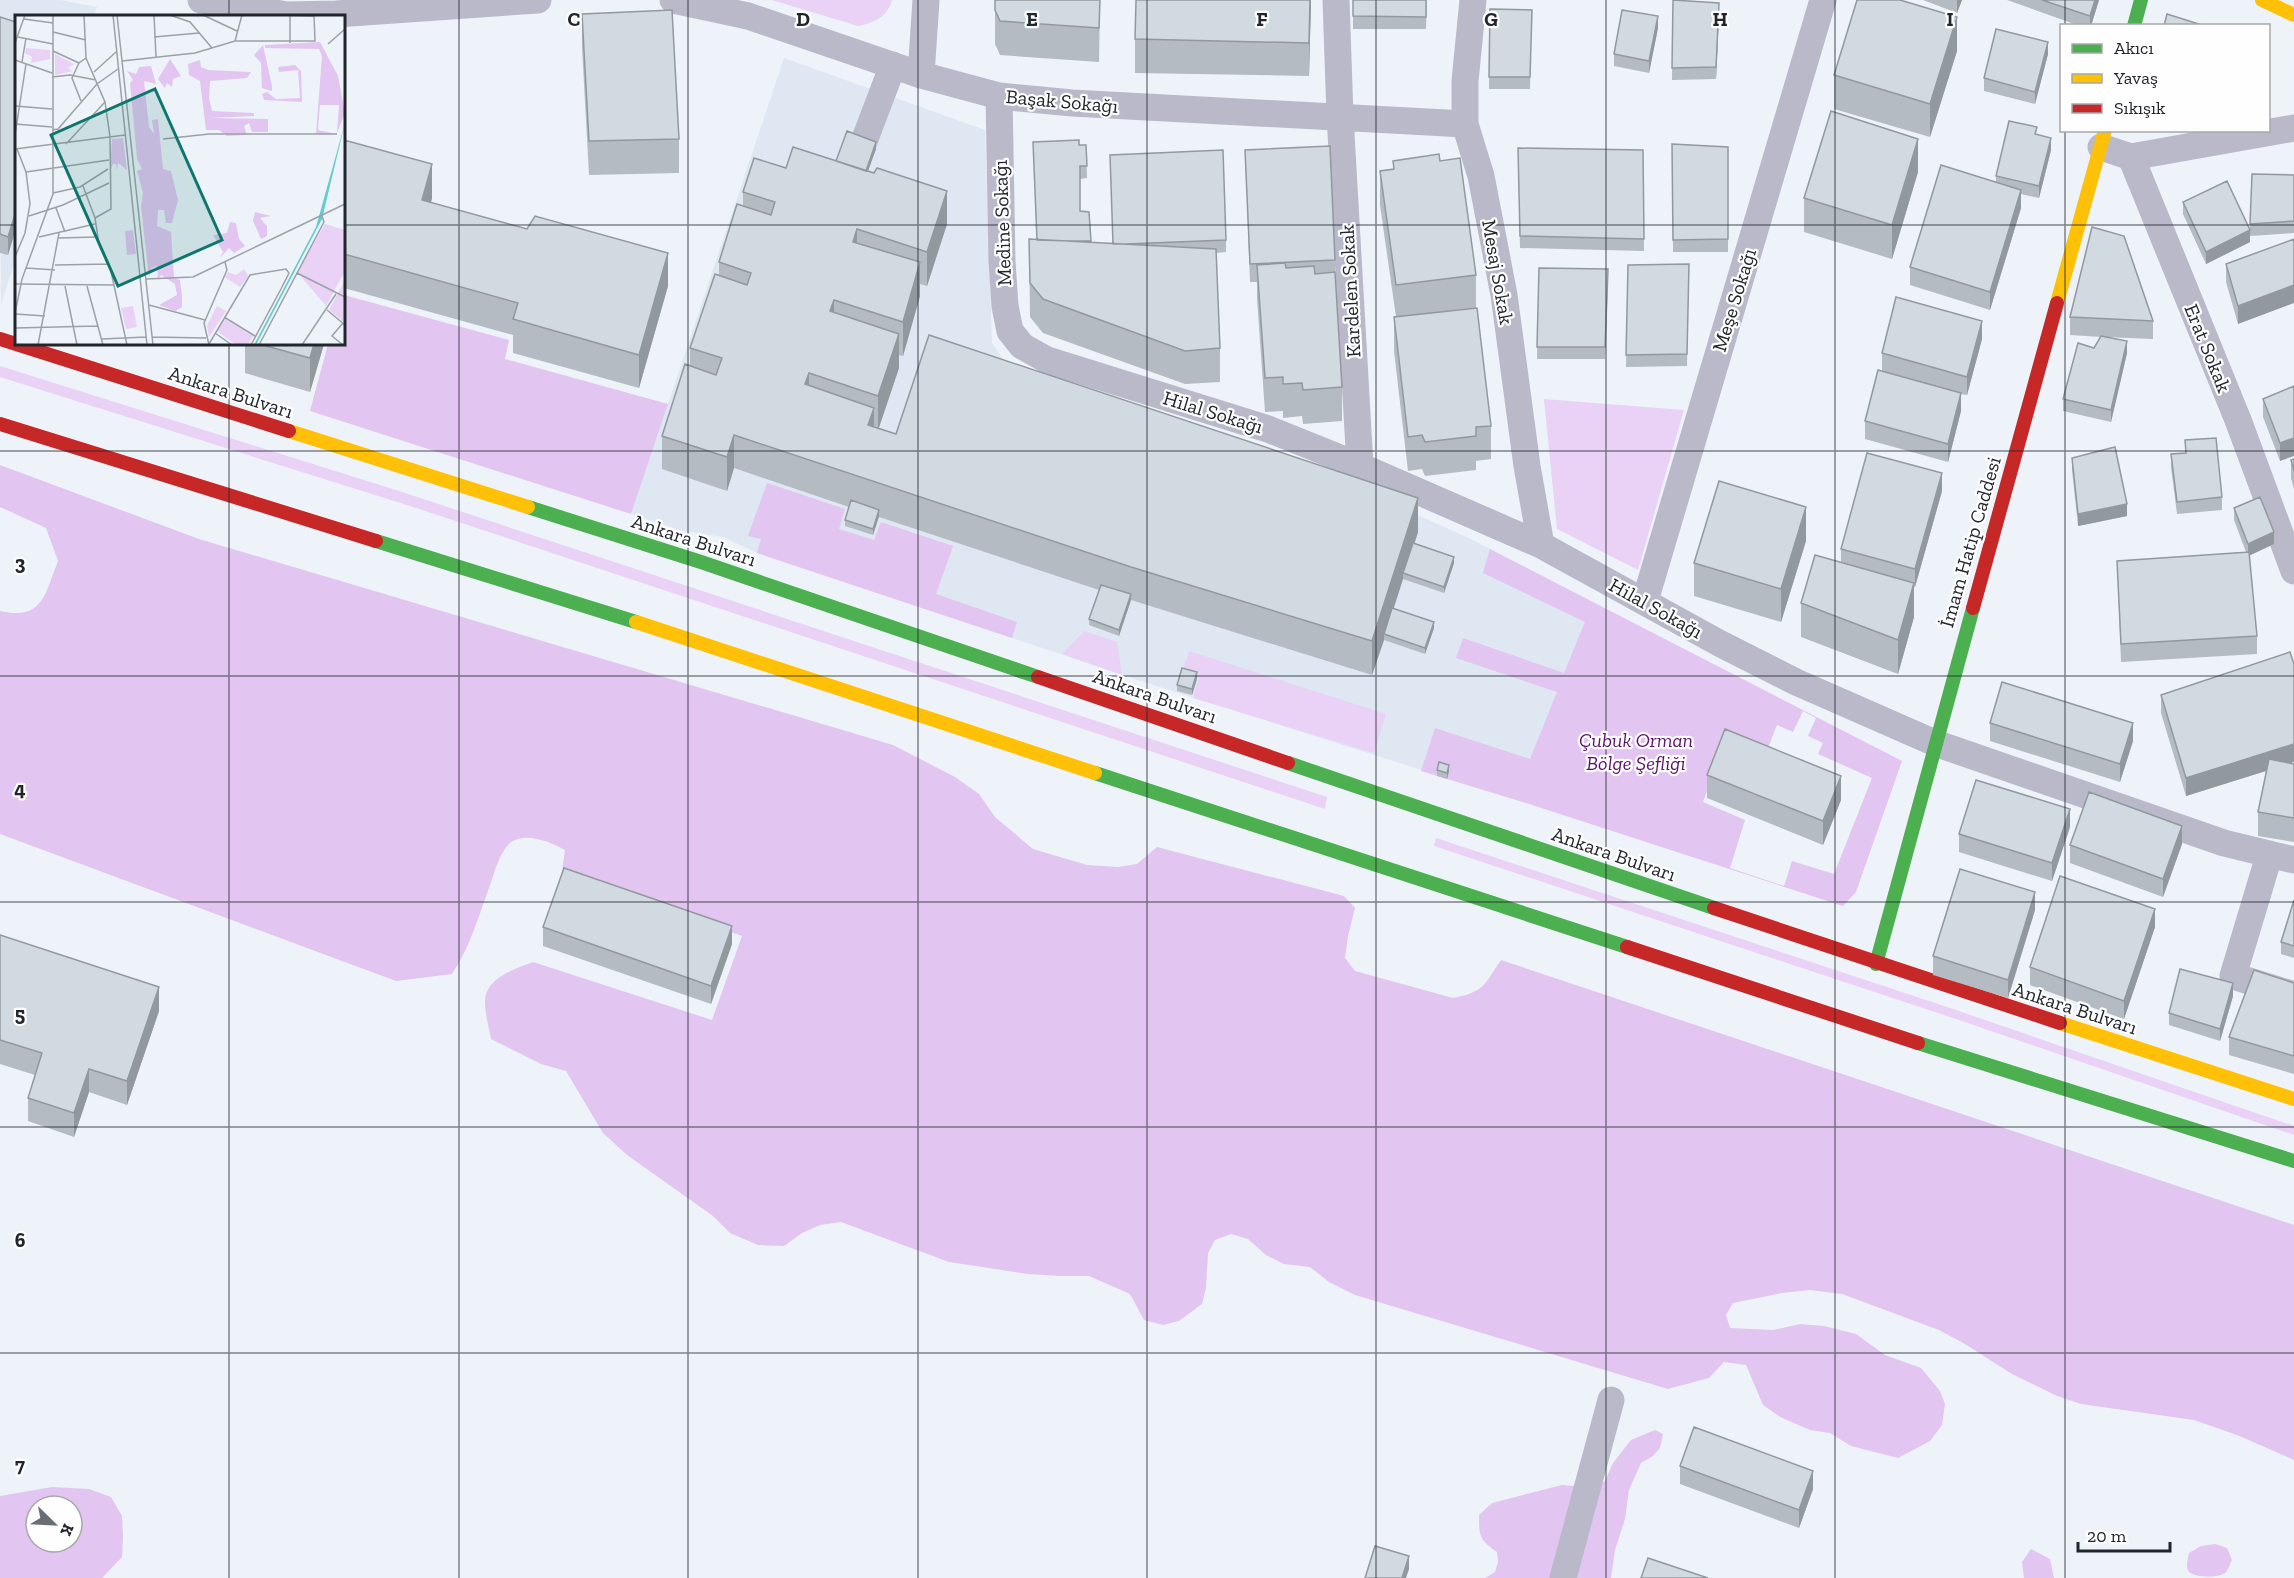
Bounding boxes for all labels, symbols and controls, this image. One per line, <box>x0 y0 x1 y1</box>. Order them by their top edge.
text: C <box>568 7 581 31</box>
text: D <box>796 7 810 31</box>
text: E <box>1026 7 1038 31</box>
text: F <box>1256 7 1268 31</box>
text: G <box>1484 7 1498 31</box>
text: H <box>1712 7 1728 31</box>
text: I <box>1946 7 1954 31</box>
inset map <box>15 15 345 345</box>
legend <box>2060 24 2270 132</box>
text: Akıcı <box>2114 37 2153 59</box>
text: Yavaş <box>2113 67 2158 89</box>
street label: Başak Sokağı <box>1005 84 1120 118</box>
text: Sıkışık <box>2114 97 2166 119</box>
street label: Medine Sokağı <box>988 159 1016 286</box>
street label: Mesaj Sokak <box>1477 218 1519 327</box>
street label: Kardelen Sokak <box>1334 223 1365 358</box>
street label: Meşe Sokağı <box>1707 245 1761 355</box>
street label: Erat Sokak <box>2179 300 2237 396</box>
street label: Ankara Bulvarı <box>166 361 297 424</box>
street label: Hilal Sokağı <box>1160 385 1266 439</box>
street label: İmam Hatip Caddesi <box>1934 453 2006 630</box>
street label: Ankara Bulvarı <box>629 509 760 572</box>
text: 3 <box>15 551 26 575</box>
street label: Hilal Sokağı <box>1605 573 1707 644</box>
street label: Ankara Bulvarı <box>1090 664 1220 729</box>
park label: Çubuk Orman Bölge Şefliği <box>1579 728 1693 775</box>
text: 4 <box>14 777 26 801</box>
street label: Ankara Bulvarı <box>1549 822 1679 887</box>
street label: Ankara Bulvarı <box>2010 977 2141 1040</box>
text: 5 <box>15 1002 25 1026</box>
text: 6 <box>15 1228 26 1252</box>
text: 7 <box>15 1453 25 1477</box>
north arrow <box>24 1494 84 1554</box>
scale bar <box>2078 1515 2170 1553</box>
text: K <box>56 1521 78 1539</box>
text: 20 m <box>2087 1525 2127 1547</box>

